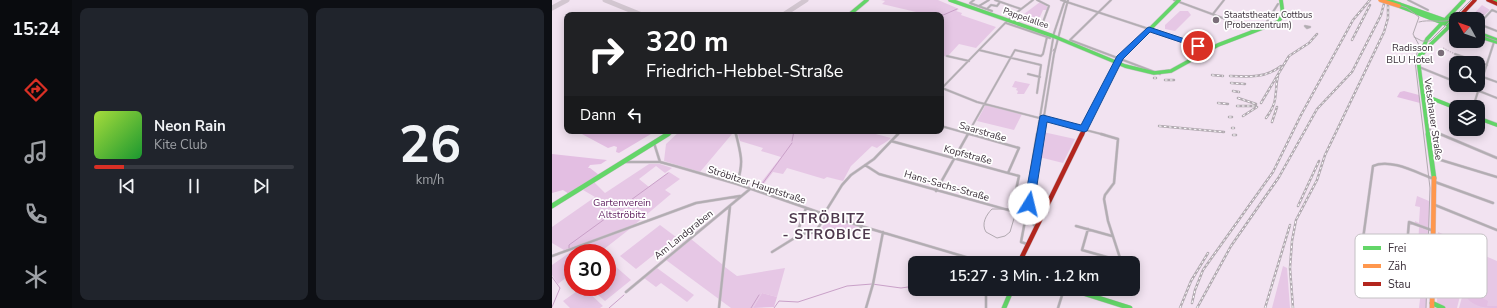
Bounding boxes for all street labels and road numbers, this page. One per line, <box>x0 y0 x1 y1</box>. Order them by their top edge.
street label: Pappelallee <box>1001 5 1051 32</box>
street label: Vetschauer Straße <box>1420 76 1446 161</box>
street label: Saarstraße <box>957 119 1008 145</box>
street label: Kopfstraße <box>942 142 993 168</box>
street label: Ströbitzer Hauptstraße <box>706 162 808 207</box>
street label: Hans-Sachs-Straße <box>903 167 991 205</box>
street label: Am Landgraben <box>651 207 716 263</box>

